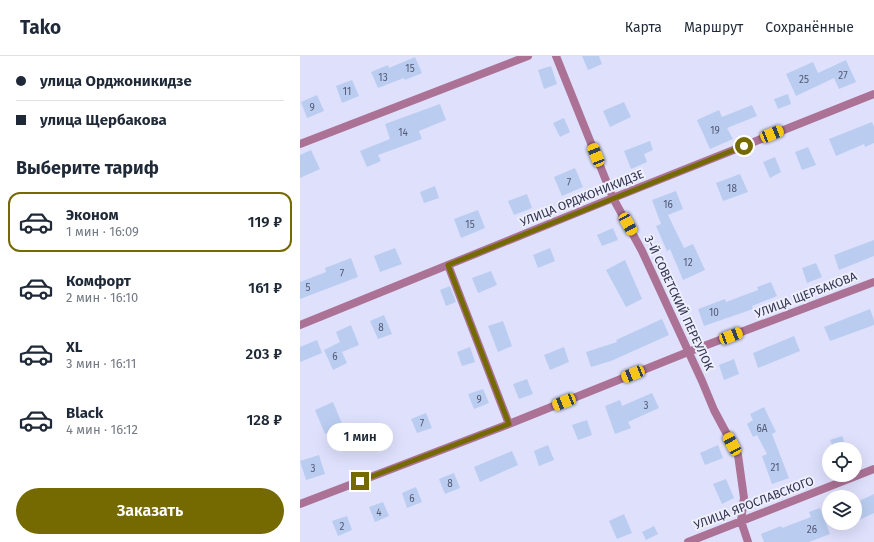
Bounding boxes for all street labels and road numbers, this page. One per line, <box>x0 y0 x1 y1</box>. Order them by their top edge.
street label: УЛИЦА ОРДЖОНИКИДЗЕ <box>518 167 646 229</box>
street label: 3-Й СОВЕТСКИЙ ПЕРЕУЛОК <box>642 233 717 373</box>
street label: УЛИЦА ЩЕРБАКОВА <box>753 269 859 321</box>
street label: УЛИЦА ЯРОСЛАВСКОГО <box>692 474 816 532</box>

